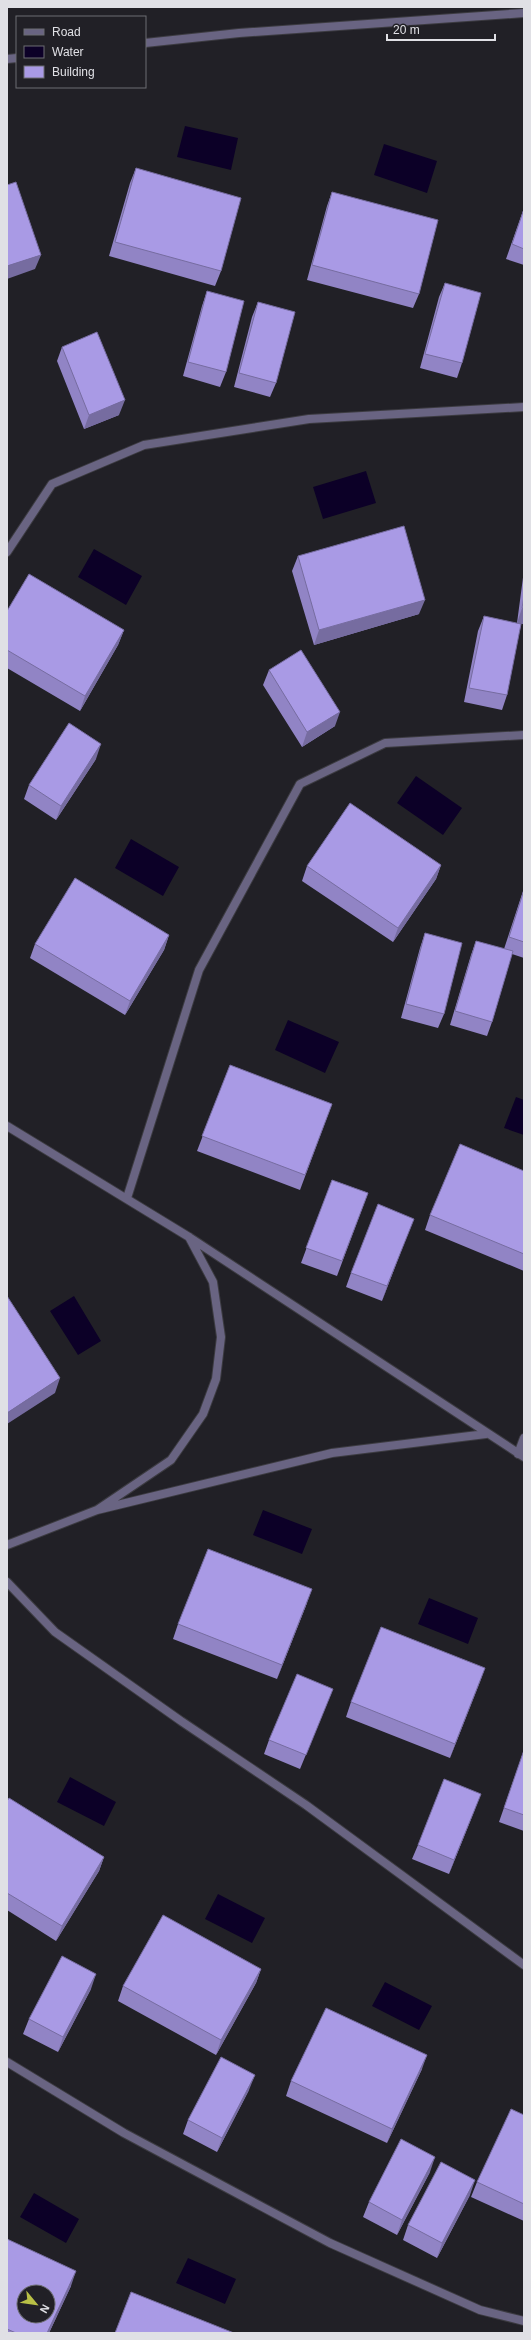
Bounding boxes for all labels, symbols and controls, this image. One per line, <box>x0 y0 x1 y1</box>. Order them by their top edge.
legend <box>16 16 146 88</box>
scale bar <box>387 16 495 42</box>
text: 20 m <box>393 23 420 37</box>
text: Road <box>52 25 81 39</box>
text: Water <box>52 45 84 59</box>
text: Building <box>52 65 95 79</box>
north arrow <box>16 2284 56 2324</box>
text: N <box>38 2302 52 2315</box>

